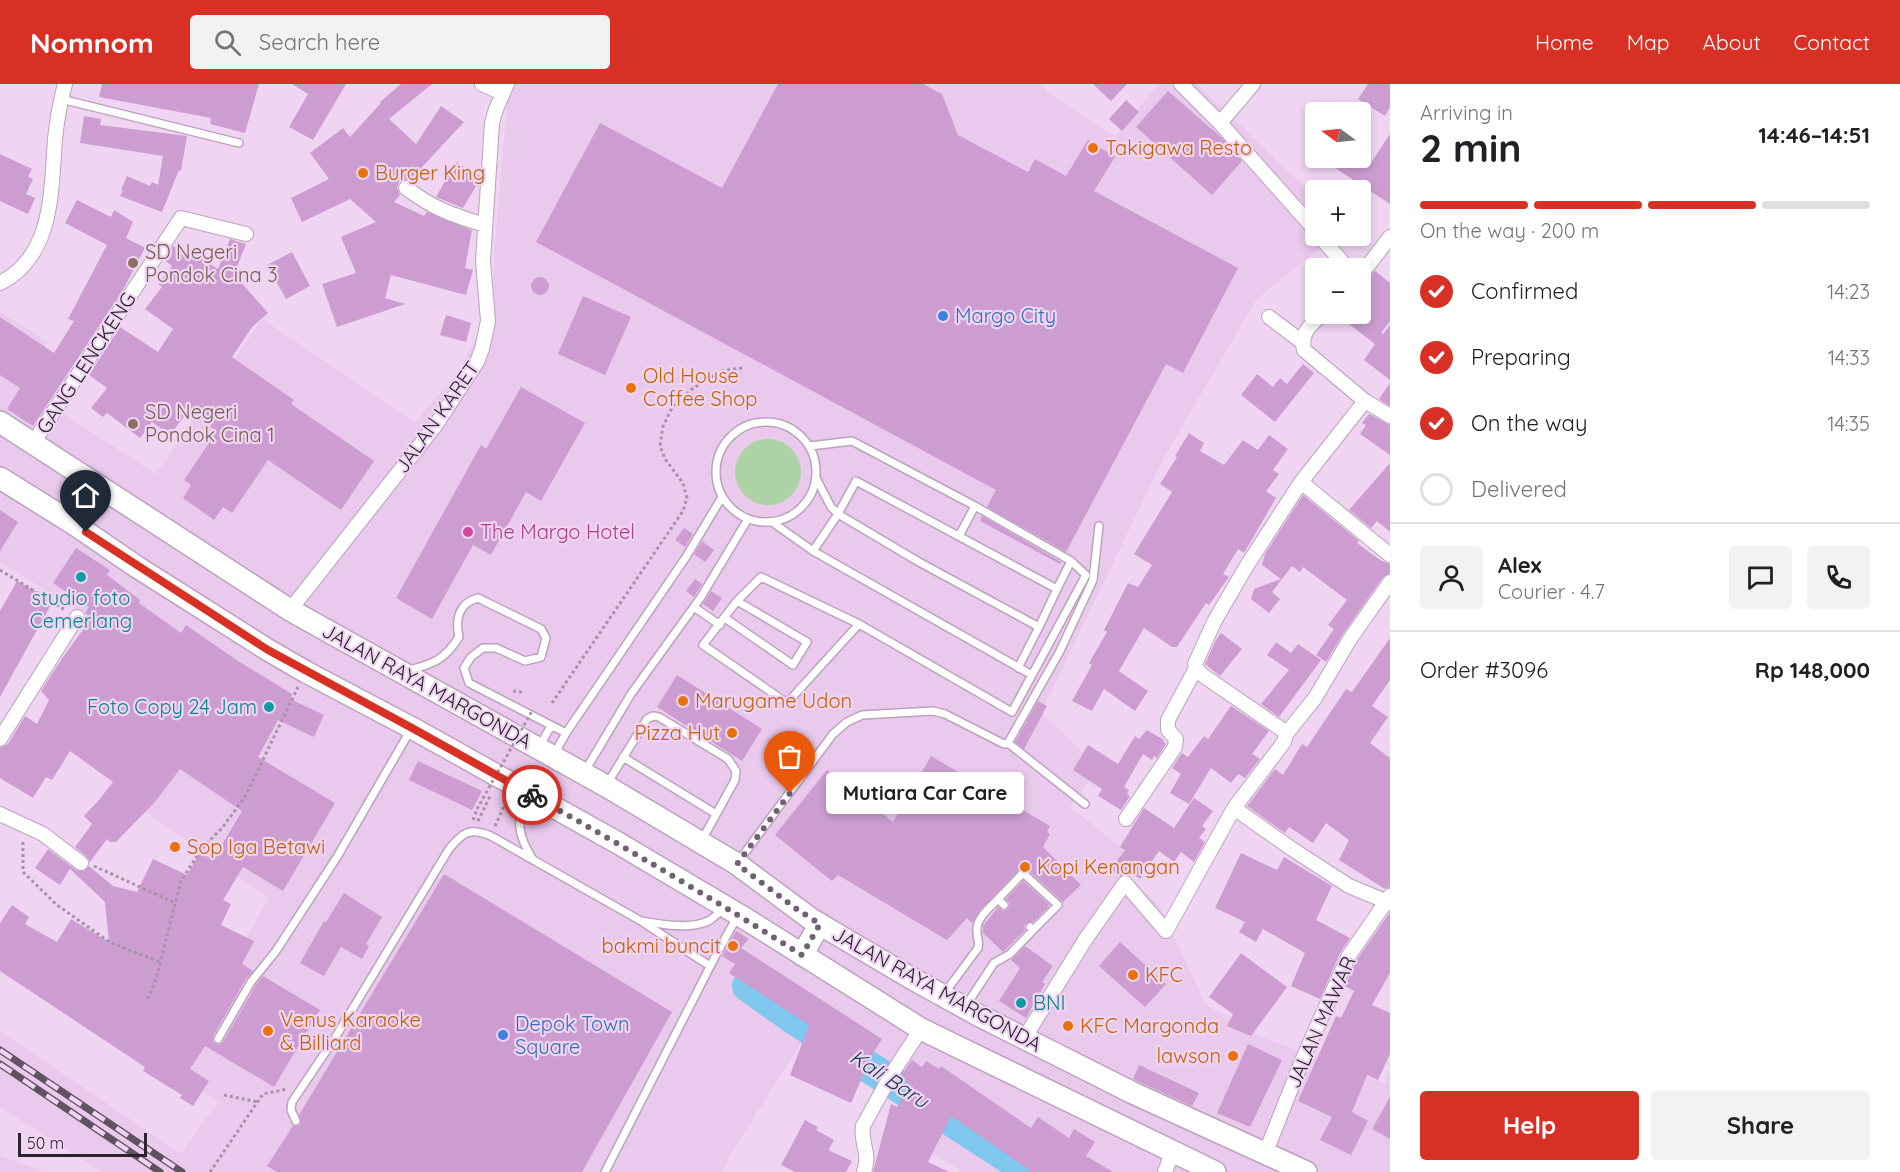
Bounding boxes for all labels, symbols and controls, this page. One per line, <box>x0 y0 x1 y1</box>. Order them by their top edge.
search box <box>190 15 610 69</box>
text: Nomnom <box>30 25 154 60</box>
icon: search <box>211 26 244 59</box>
text: Search here <box>259 28 380 56</box>
text: Home <box>1535 29 1594 55</box>
text: Map <box>1627 29 1670 55</box>
text: About <box>1703 29 1761 55</box>
text: Contact <box>1794 29 1870 55</box>
text: Arriving in <box>1420 100 1513 125</box>
north arrow <box>1305 102 1371 168</box>
map controls <box>1305 102 1371 324</box>
text: 14:46–14:51 <box>1758 121 1870 149</box>
text: 2 min <box>1420 123 1522 172</box>
place label: Takigawa Resto <box>1105 135 1252 160</box>
marker: Takigawa Resto <box>1086 141 1100 155</box>
place label: Burger King <box>375 160 485 185</box>
marker: Burger King <box>356 166 370 180</box>
button: + <box>1305 180 1371 246</box>
text: On the way · 200 m <box>1420 218 1599 243</box>
place label: SD Negeri Pondok Cina 3 <box>145 239 278 287</box>
marker: SD Negeri Pondok Cina 3 <box>126 256 140 270</box>
button: − <box>1305 258 1371 324</box>
icon: check <box>1420 275 1453 308</box>
text: Confirmed <box>1471 277 1578 305</box>
text: 14:23 <box>1827 279 1870 304</box>
street label: GANG LENCKENG <box>31 287 141 438</box>
place label: Margo City <box>955 303 1056 328</box>
marker: Margo City <box>936 309 950 323</box>
icon: check <box>1420 341 1453 374</box>
text: Preparing <box>1471 343 1571 371</box>
text: 14:33 <box>1828 345 1870 370</box>
street label: JALAN KARET <box>389 356 484 478</box>
place label: Old House Coffee Shop <box>643 363 757 411</box>
marker: Old House Coffee Shop <box>624 381 638 395</box>
place label: SD Negeri Pondok Cina 1 <box>145 399 275 447</box>
icon: check <box>1420 407 1453 440</box>
text: On the way <box>1471 409 1587 437</box>
text: 14:35 <box>1827 411 1870 436</box>
marker: SD Negeri Pondok Cina 1 <box>126 417 140 431</box>
pin <box>60 470 111 532</box>
text: Delivered <box>1471 475 1567 503</box>
icon: home <box>69 479 102 512</box>
place label: The Margo Hotel <box>480 519 635 544</box>
marker: The Margo Hotel <box>461 525 475 539</box>
button: person <box>1420 546 1483 609</box>
button: chat <box>1729 546 1792 609</box>
button: phone <box>1807 546 1870 609</box>
text: Alex <box>1498 551 1541 579</box>
marker: studio foto Cemerlang <box>74 570 88 584</box>
text: Courier · 4.7 <box>1498 579 1605 604</box>
place label: studio foto Cemerlang <box>30 585 132 633</box>
street label: JALAN RAYA MARGONDA <box>318 618 536 754</box>
text: Order #3096 <box>1420 656 1548 684</box>
text: Rp 148,000 <box>1755 656 1870 684</box>
place label: Marugame Udon <box>695 688 852 713</box>
place label: Foto Copy 24 Jam <box>87 694 257 719</box>
marker: Marugame Udon <box>676 694 690 708</box>
marker: Foto Copy 24 Jam <box>262 700 276 714</box>
place label: Pizza Hut <box>635 720 720 745</box>
marker: Pizza Hut <box>725 726 739 740</box>
pin <box>764 731 815 793</box>
icon: bag <box>773 740 806 773</box>
courier <box>502 765 562 825</box>
callout: Mutiara Car Care <box>826 772 1024 814</box>
icon: bike <box>516 779 549 812</box>
text: Mutiara Car Care <box>843 780 1007 805</box>
place label: Sop Iga Betawi <box>187 834 325 859</box>
marker: Sop Iga Betawi <box>168 840 182 854</box>
place label: Kopi Kenangan <box>1037 854 1180 879</box>
marker: Kopi Kenangan <box>1018 860 1032 874</box>
street label: JALAN RAYA MARGONDA <box>828 921 1046 1057</box>
place label: bakmi buncit <box>602 933 721 958</box>
marker: bakmi buncit <box>726 939 740 953</box>
street label: JALAN MAWAR <box>1280 952 1361 1092</box>
place label: KFC <box>1145 962 1183 987</box>
marker: KFC <box>1126 968 1140 982</box>
place label: BNI <box>1033 990 1066 1015</box>
marker: BNI <box>1014 996 1028 1010</box>
place label: Venus Karaoke & Billiard <box>280 1007 421 1055</box>
place label: Depok Town Square <box>515 1011 630 1059</box>
place label: KFC Margonda <box>1080 1013 1219 1038</box>
marker: KFC Margonda <box>1061 1019 1075 1033</box>
marker: Venus Karaoke & Billiard <box>261 1024 275 1038</box>
marker: Depok Town Square <box>496 1028 510 1042</box>
water label: Kali Baru <box>845 1043 935 1114</box>
place label: lawson <box>1156 1043 1221 1068</box>
marker: lawson <box>1226 1049 1240 1063</box>
button: Help <box>1420 1091 1639 1160</box>
button: Share <box>1651 1091 1870 1160</box>
scale bar <box>18 1130 147 1158</box>
text: 50 m <box>27 1133 64 1153</box>

